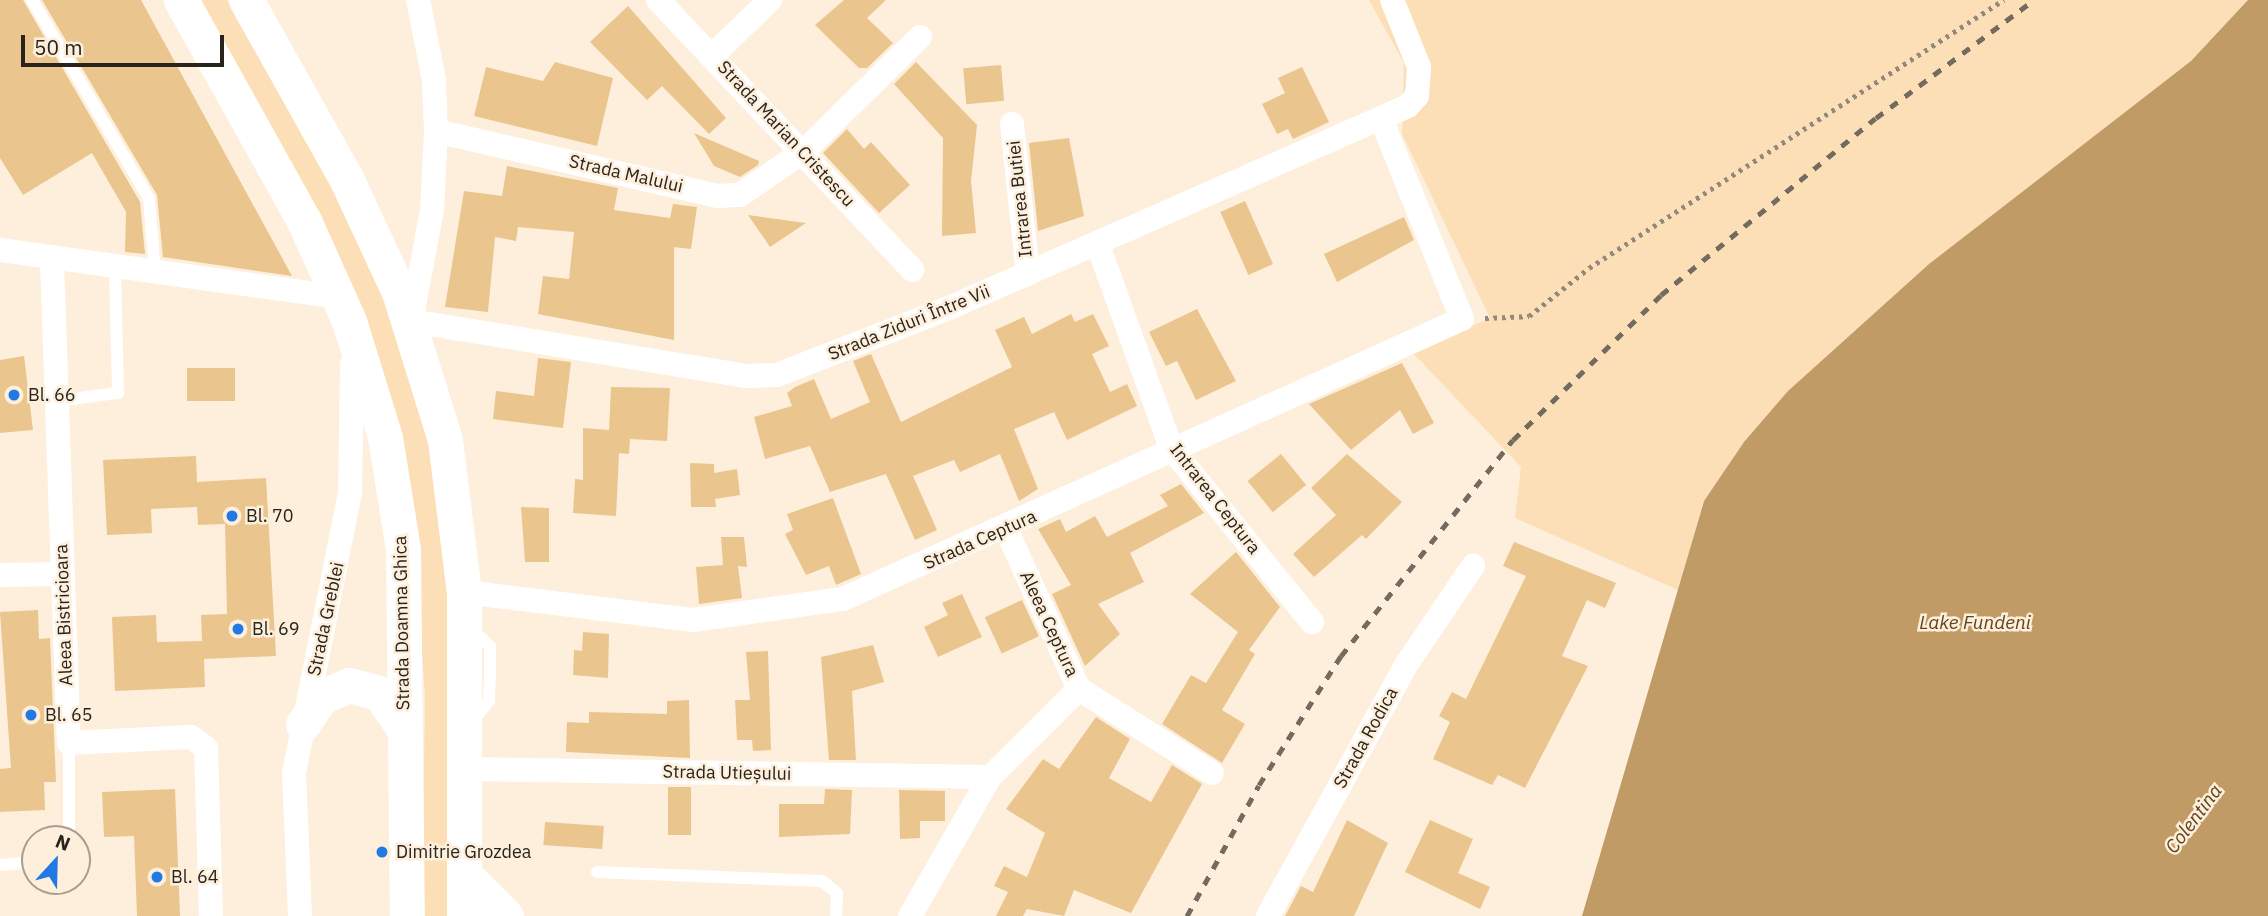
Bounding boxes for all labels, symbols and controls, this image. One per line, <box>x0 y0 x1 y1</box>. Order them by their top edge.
scale bar <box>24 21 228 65</box>
text: 50 m <box>34 33 83 61</box>
street label: Strada Marian Cristescu <box>713 57 859 211</box>
street label: Intrarea Butiei <box>1003 140 1037 258</box>
street label: Strada Malului <box>567 150 685 198</box>
street label: Strada Ziduri Între Vii <box>825 281 993 365</box>
place label: Bl. 66 <box>28 384 76 406</box>
marker: Bl. 66 <box>6 387 22 403</box>
street label: Intrarea Ceptura <box>1165 439 1265 559</box>
place label: Bl. 70 <box>246 505 294 527</box>
street label: Strada Ceptura <box>920 505 1040 575</box>
marker: Bl. 70 <box>224 508 240 524</box>
street label: Strada Doamna Ghica <box>390 535 414 711</box>
street label: Aleea Bistricioara <box>51 544 77 686</box>
street label: Strada Greblei <box>303 560 349 678</box>
street label: Aleea Ceptura <box>1015 568 1083 680</box>
water label: Lake Fundeni <box>1919 612 2031 634</box>
place label: Bl. 69 <box>252 618 300 640</box>
marker: Bl. 69 <box>230 621 246 637</box>
street label: Strada Rodica <box>1329 684 1403 792</box>
place label: Bl. 65 <box>45 704 93 726</box>
marker: Bl. 65 <box>23 707 39 723</box>
street label: Strada Utieșului <box>662 761 792 785</box>
water label: Colentina <box>2161 780 2227 858</box>
north arrow <box>21 825 91 895</box>
text: N <box>52 829 74 856</box>
place label: Dimitrie Grozdea <box>396 841 531 863</box>
marker: Dimitrie Grozdea <box>374 844 390 860</box>
place label: Bl. 64 <box>171 866 219 888</box>
marker: Bl. 64 <box>149 869 165 885</box>

